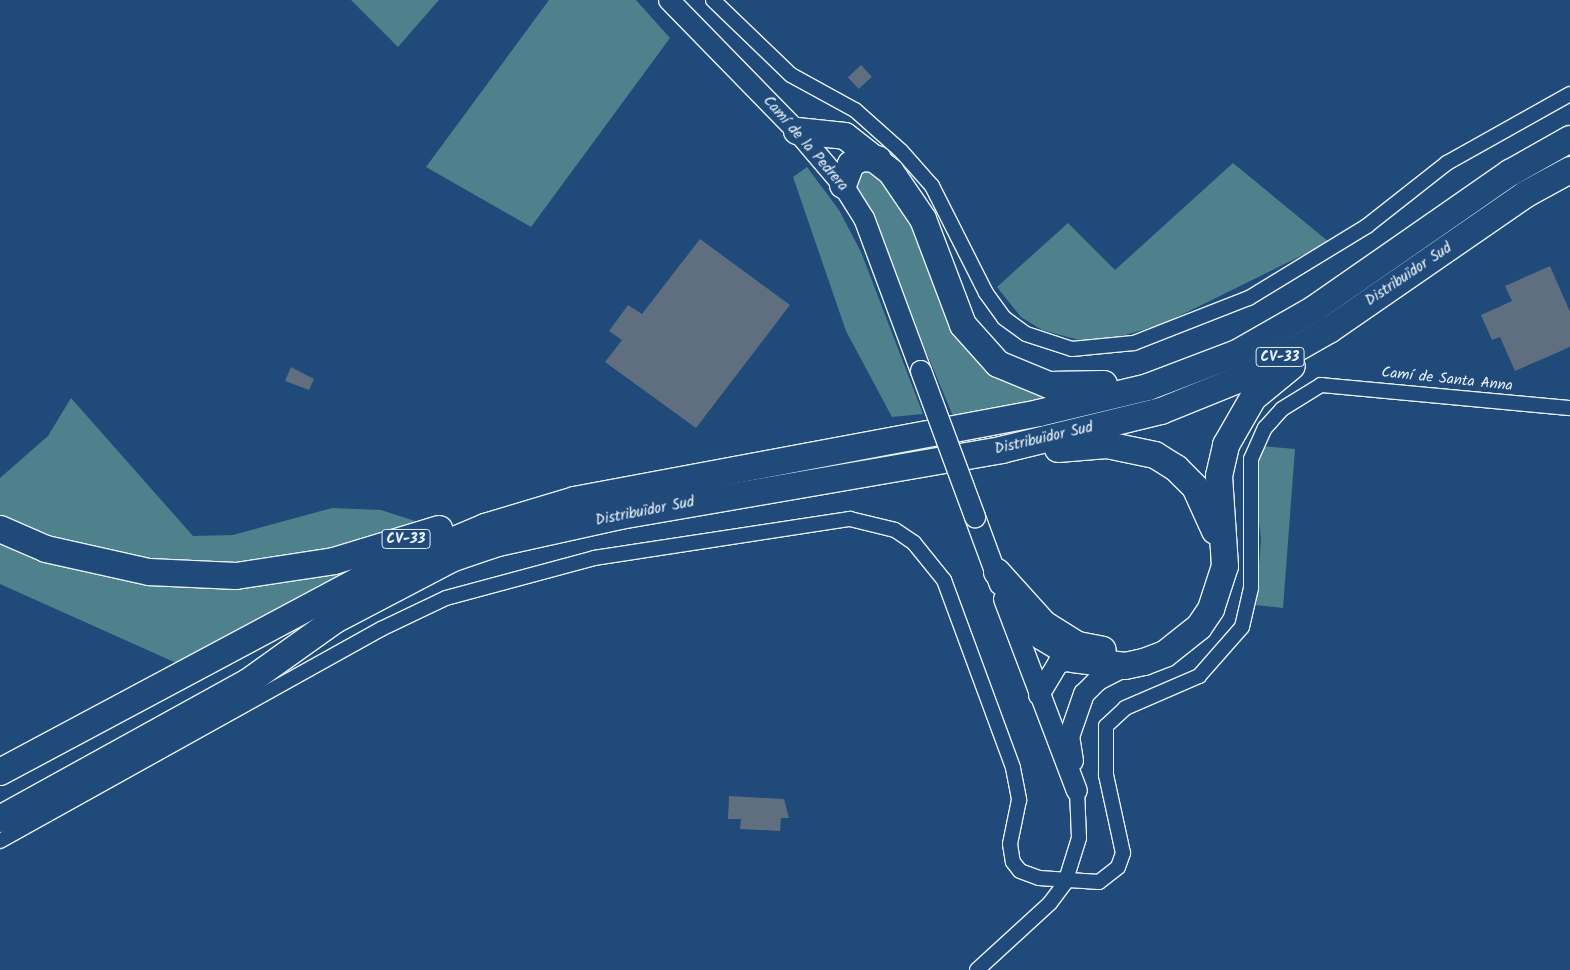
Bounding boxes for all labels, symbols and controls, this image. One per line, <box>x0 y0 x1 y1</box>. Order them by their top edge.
street label: Camí de la Pedrera <box>759 93 851 195</box>
street label: Distribuïdor Sud <box>1362 239 1456 311</box>
road number: CV-33 <box>1255 346 1305 368</box>
street label: Camí de Santa Anna <box>1381 364 1513 396</box>
street label: Distribuïdor Sud <box>993 419 1095 459</box>
street label: Distribuïdor Sud <box>594 494 696 530</box>
road number: CV-33 <box>381 528 431 550</box>

